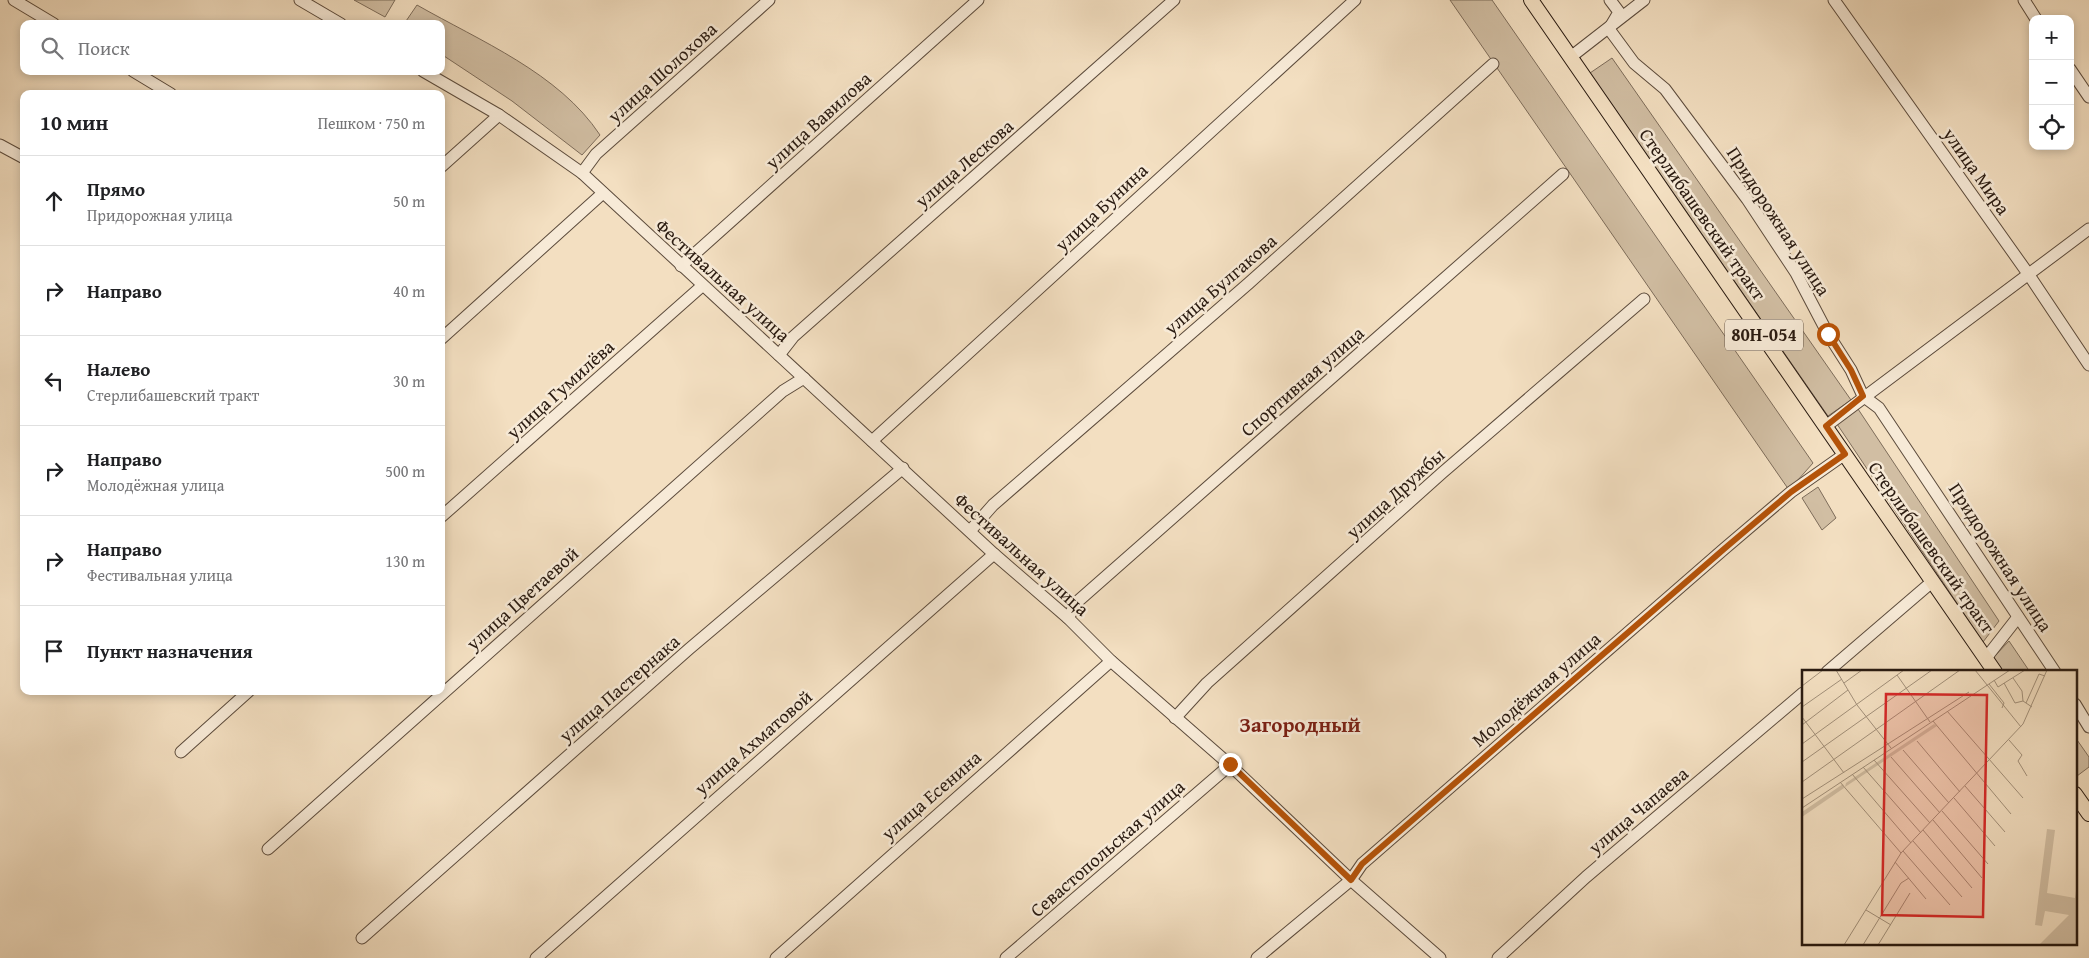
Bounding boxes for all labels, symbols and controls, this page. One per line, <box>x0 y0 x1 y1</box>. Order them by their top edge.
street label: улица Шолохова <box>600 15 723 130</box>
map controls <box>2029 15 2074 150</box>
button: + <box>2029 15 2074 60</box>
search box <box>20 20 445 75</box>
icon: search <box>38 34 66 62</box>
text: Поиск <box>78 34 130 62</box>
button: − <box>2029 60 2074 105</box>
street label: улица Вавилова <box>758 65 877 176</box>
button: locate <box>2029 105 2074 150</box>
text: 10 мин <box>40 107 108 138</box>
text: Пешком · 750 m <box>318 111 425 135</box>
street label: улица Лескова <box>908 112 1020 215</box>
street label: улица Мира <box>1936 121 2017 220</box>
street label: Стерлибашевский тракт <box>1633 122 1774 306</box>
street label: Придорожная улица <box>1720 141 1838 301</box>
street label: улица Бунина <box>1047 156 1154 258</box>
text: Прямо <box>87 175 145 203</box>
icon: ahead <box>40 187 68 215</box>
text: 50 m <box>393 189 425 213</box>
text: Придорожная улица <box>87 203 233 227</box>
street label: Фестивальная улица <box>649 212 797 348</box>
street label: улица Булгакова <box>1157 227 1283 342</box>
icon: right <box>40 277 68 305</box>
text: Направо <box>87 277 162 305</box>
text: 40 m <box>393 279 425 303</box>
street label: Спортивная улица <box>1234 319 1370 443</box>
road number: 80Н-054 <box>1725 320 1803 350</box>
route start <box>1817 323 1840 346</box>
street label: улица Гумилёва <box>499 333 620 446</box>
text: Налево <box>87 355 150 383</box>
icon: left <box>40 367 68 395</box>
text: 30 m <box>393 369 425 393</box>
text: Стерлибашевский тракт <box>87 383 259 407</box>
street label: улица Дружбы <box>1339 441 1451 546</box>
text: Направо <box>87 445 162 473</box>
street label: Стерлибашевский тракт <box>1862 455 2003 639</box>
icon: right <box>40 457 68 485</box>
text: 500 m <box>385 459 425 483</box>
text: Молодёжная улица <box>87 473 224 497</box>
street label: Придорожная улица <box>1942 477 2060 637</box>
street label: Фестивальная улица <box>948 486 1096 622</box>
text: Направо <box>87 535 162 563</box>
street label: улица Цветаевой <box>459 540 585 657</box>
icon: right <box>40 547 68 575</box>
text: 130 m <box>385 549 425 573</box>
text: Фестивальная улица <box>87 563 233 587</box>
street label: Молодёжная улица <box>1465 625 1607 753</box>
street label: улица Пастернака <box>551 627 686 749</box>
icon: arrive <box>40 637 68 665</box>
text: Пункт назначения <box>87 637 253 665</box>
inset map <box>1802 670 2076 946</box>
street label: улица Ахматовой <box>687 683 818 802</box>
district label: Загородный <box>1239 709 1361 740</box>
street label: улица Есенина <box>874 743 987 847</box>
route end <box>1219 753 1242 776</box>
street label: улица Чапаева <box>1581 760 1694 861</box>
street label: Севастопольская улица <box>1023 773 1191 923</box>

